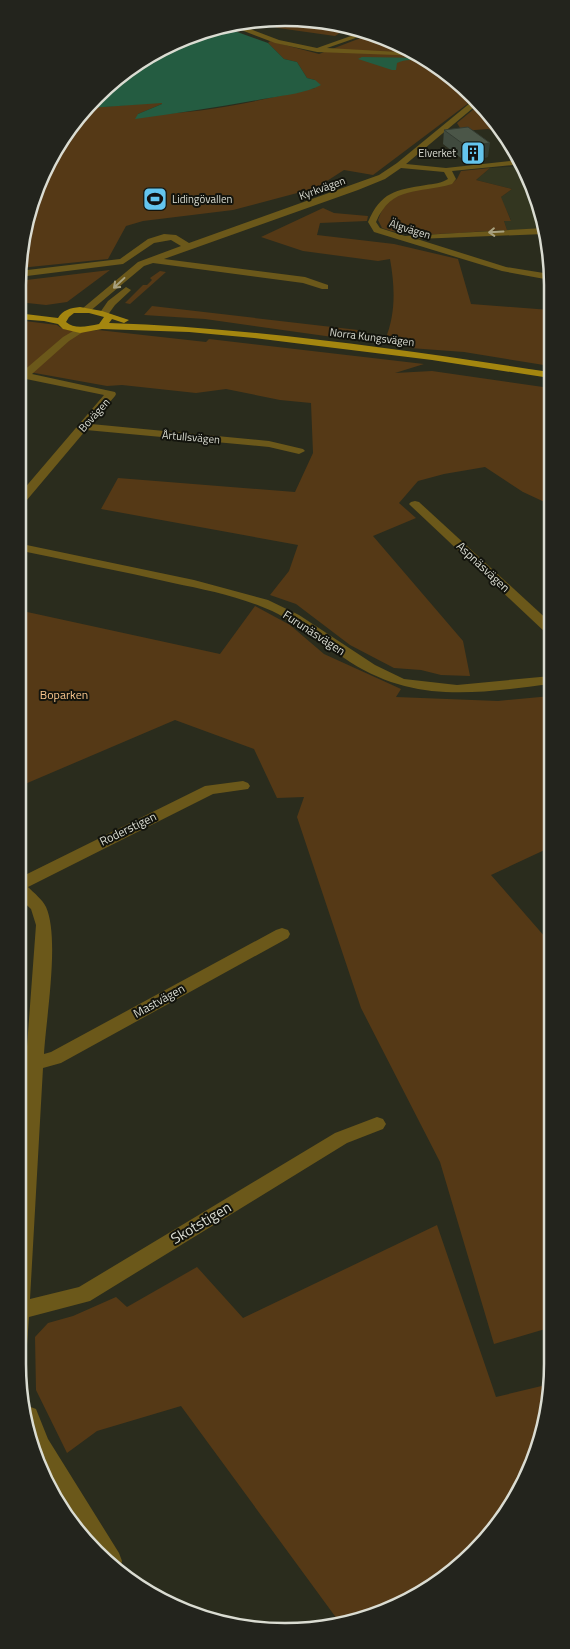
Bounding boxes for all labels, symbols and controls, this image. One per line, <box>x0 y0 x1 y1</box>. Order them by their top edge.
building icon: Elverket <box>460 140 486 166</box>
place label: Elverket <box>418 145 456 161</box>
street label: Kyrkvägen <box>297 172 347 204</box>
sports icon: Lidingövallen <box>142 186 168 212</box>
place label: Lidingövallen <box>172 191 233 207</box>
street label: Älgvägen <box>387 215 433 243</box>
one-way arrow <box>488 228 504 237</box>
one-way arrow <box>112 277 125 288</box>
street label: Norra Kungsvägen <box>329 324 415 350</box>
street label: Bovägen <box>75 395 113 435</box>
street label: Årtullsvägen <box>161 427 221 448</box>
street label: Aspnäsvägen <box>452 537 514 597</box>
street label: Furunäsvägen <box>279 605 349 660</box>
park label: Boparken <box>40 685 88 704</box>
street label: Roderstigen <box>96 807 159 851</box>
street label: Mastvägen <box>130 979 188 1023</box>
street label: Skotstigen <box>166 1195 235 1250</box>

